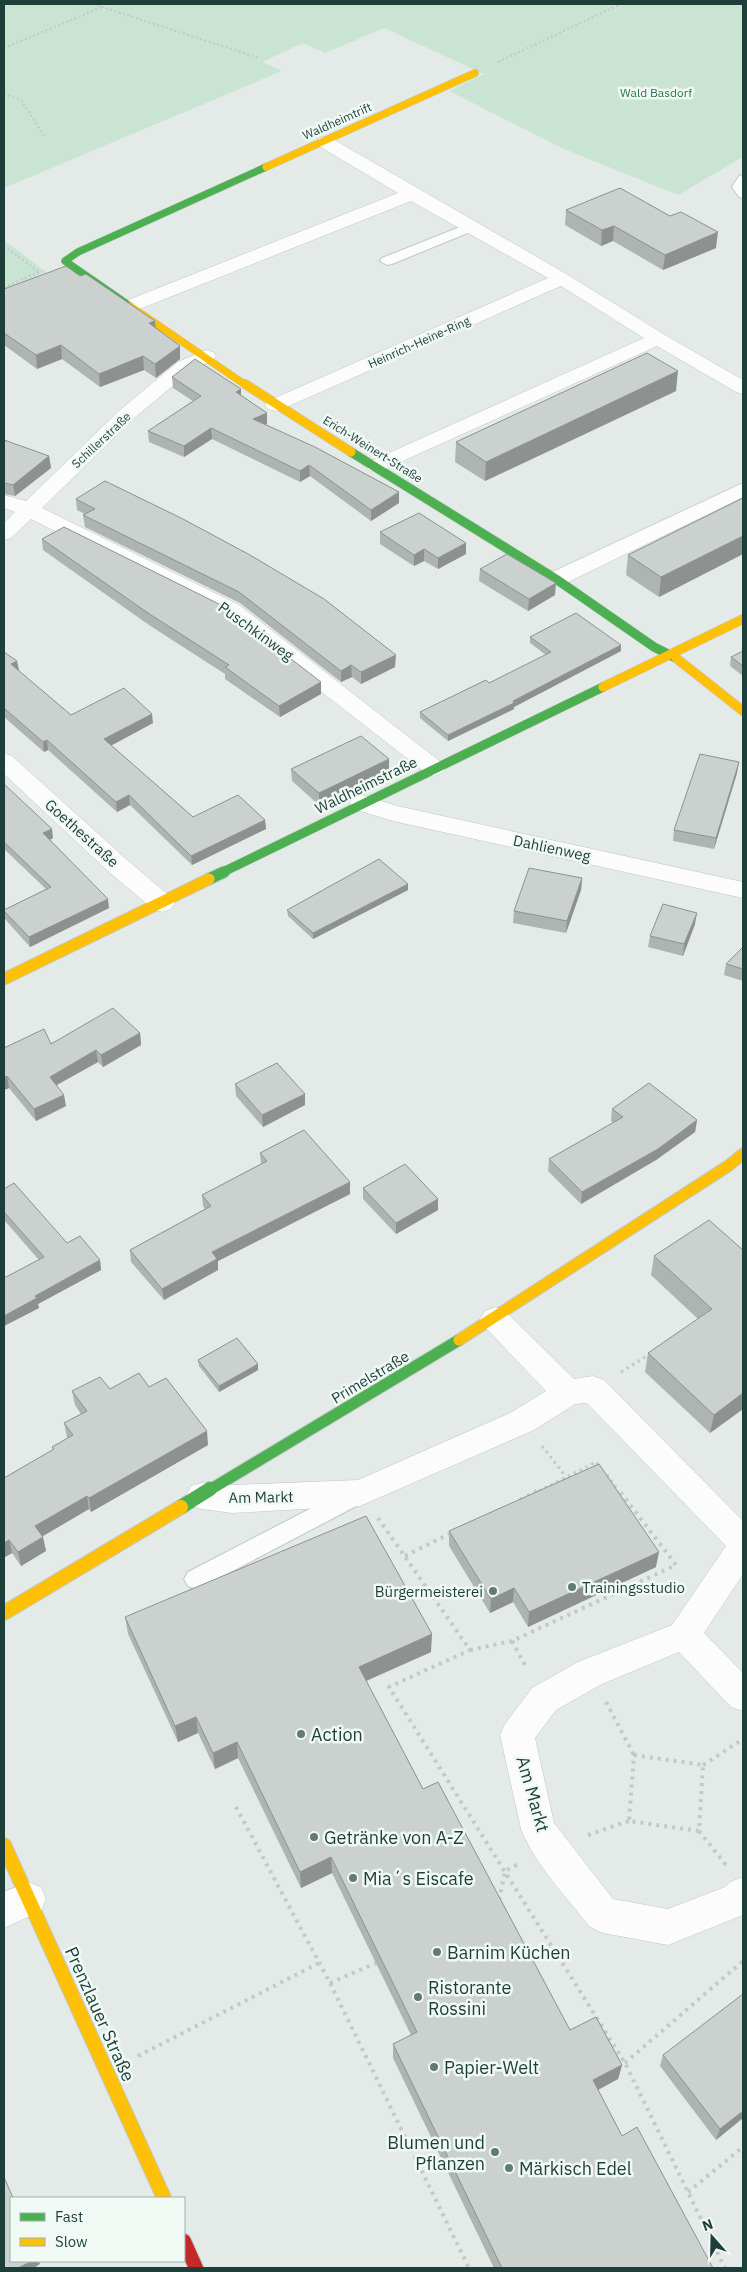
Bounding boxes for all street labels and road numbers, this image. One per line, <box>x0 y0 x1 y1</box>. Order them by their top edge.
street label: Waldheimtrift <box>300 99 374 143</box>
street label: Heinrich-Heine-Ring <box>366 312 473 371</box>
street label: Schillerstraße <box>68 409 134 471</box>
street label: Erich-Weinert-Straße <box>320 412 426 486</box>
street label: Puschkinweg <box>215 597 298 665</box>
street label: Waldheimstraße <box>312 752 420 818</box>
street label: Goethestraße <box>41 795 123 871</box>
street label: Dahlienweg <box>512 831 593 865</box>
street label: Primelstraße <box>328 1346 412 1408</box>
street label: Am Markt <box>228 1487 294 1507</box>
street label: Am Markt <box>511 1753 555 1835</box>
street label: Prenzlauer Straße <box>60 1943 140 2085</box>

